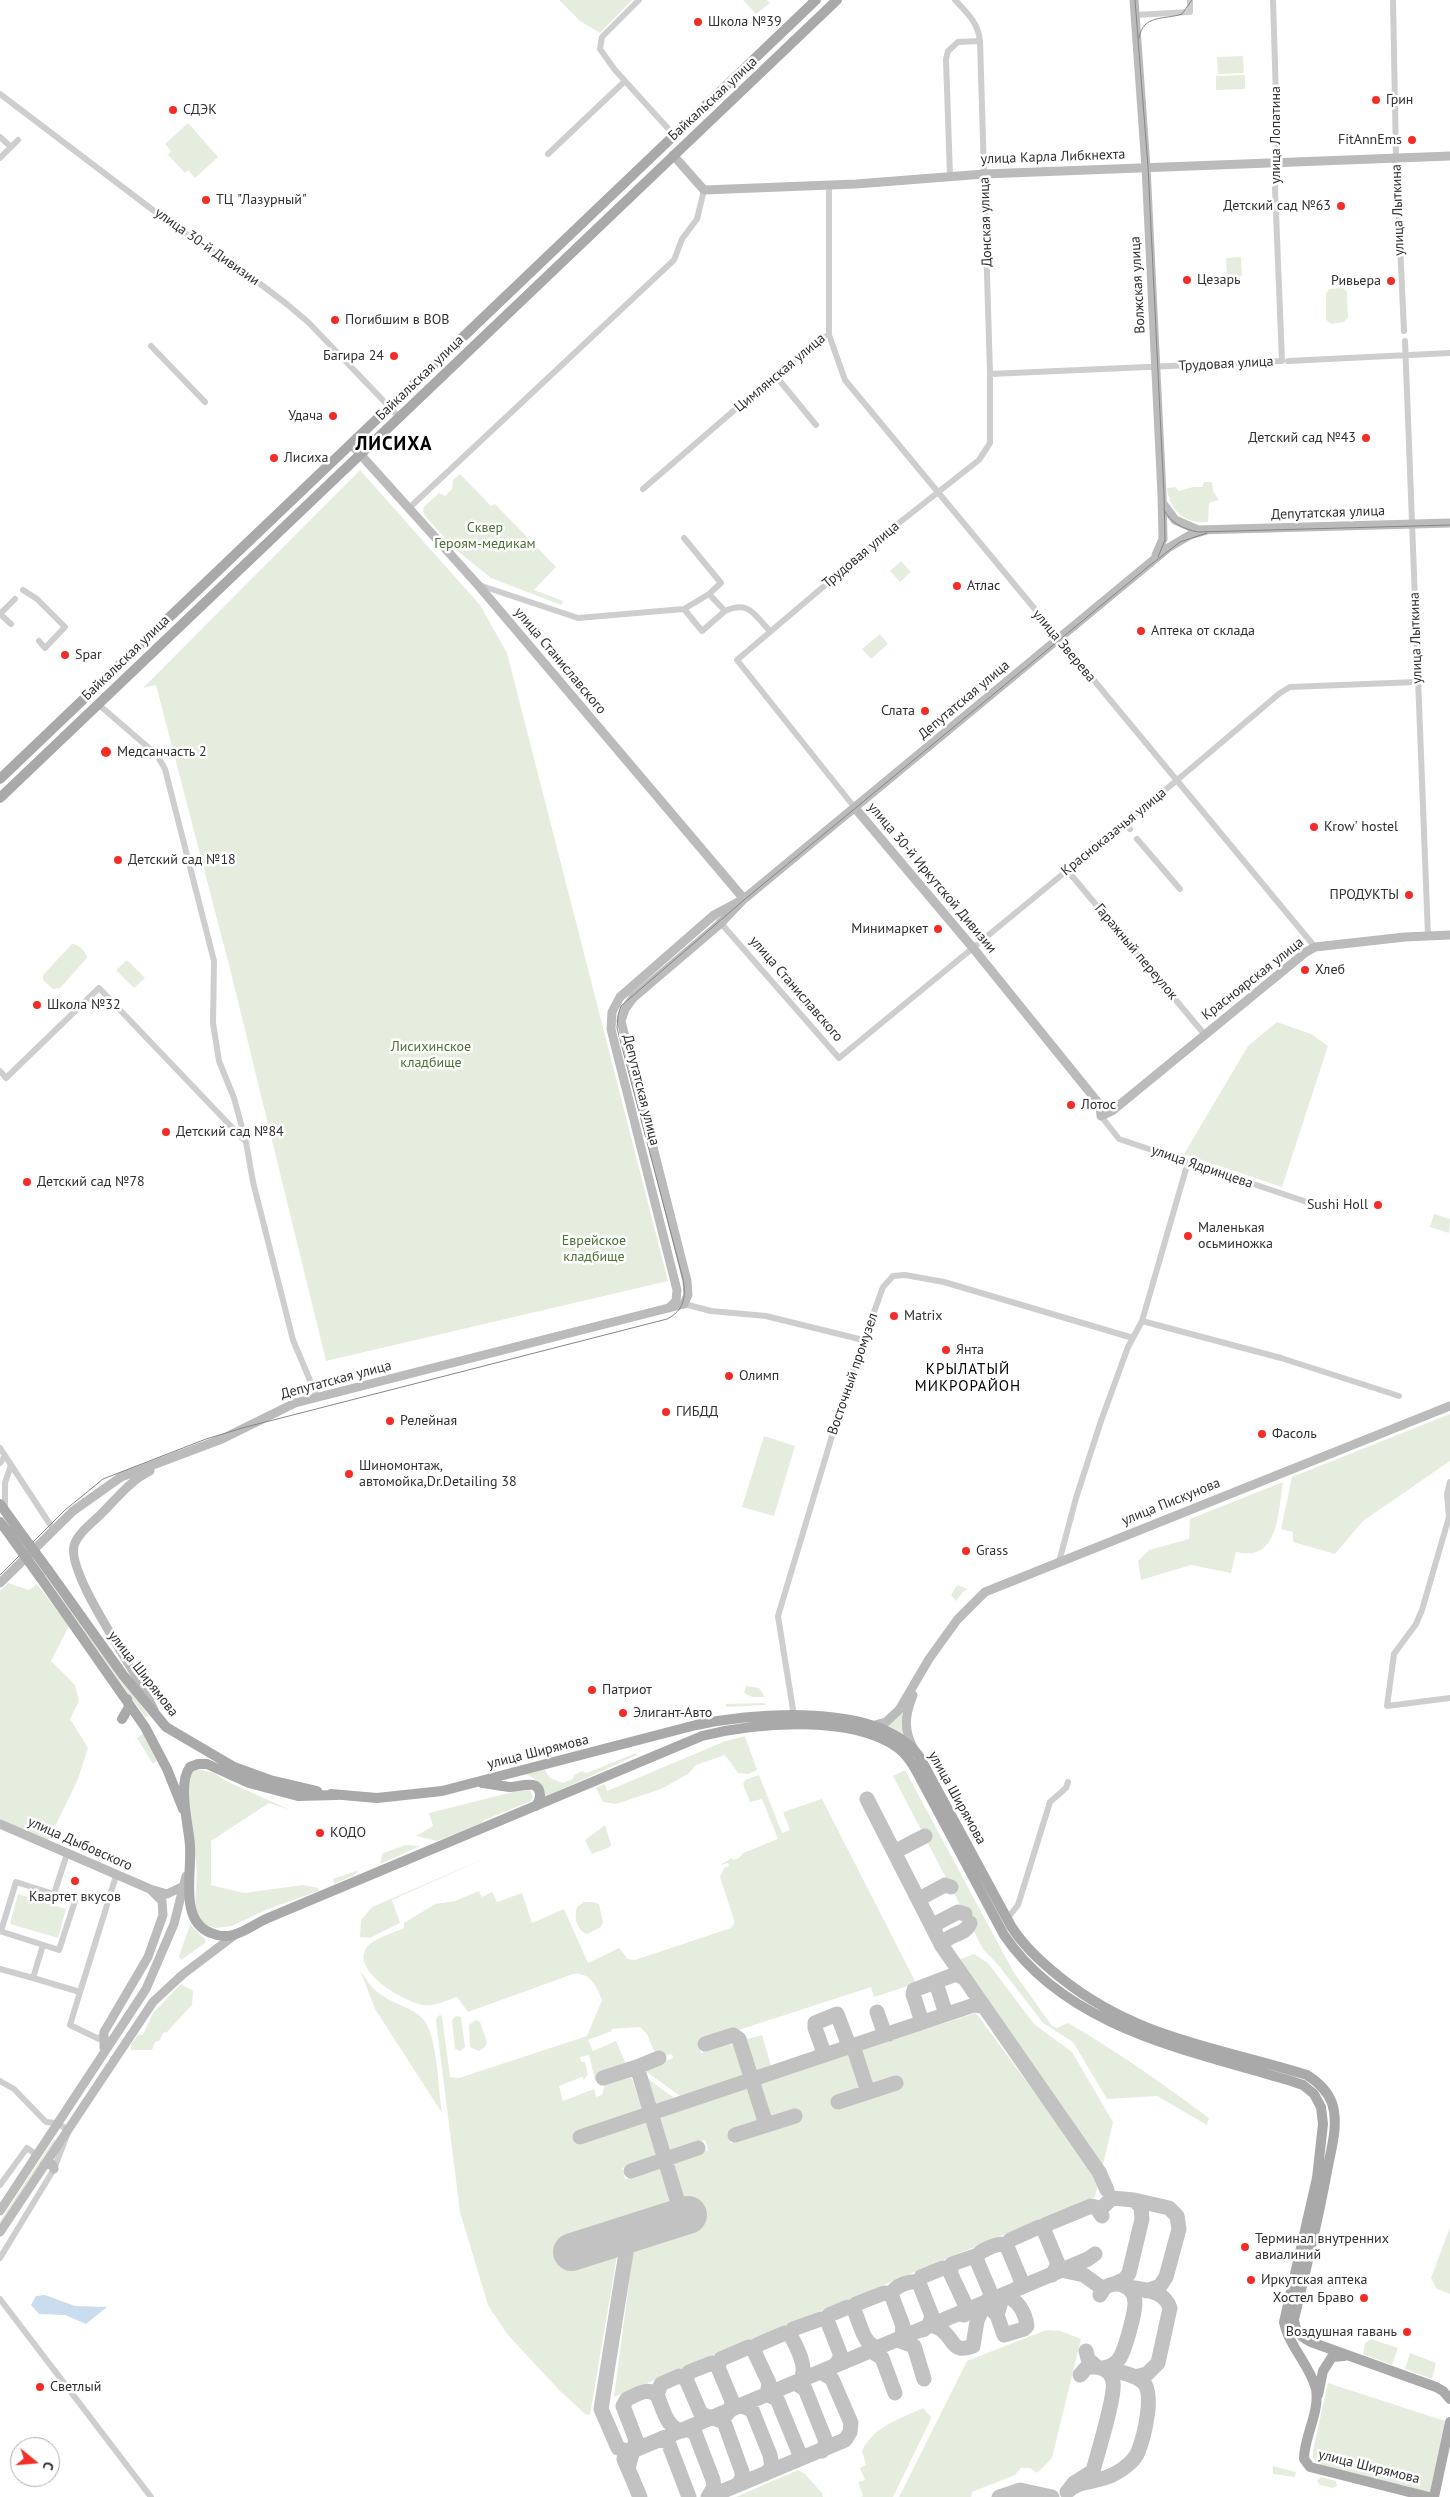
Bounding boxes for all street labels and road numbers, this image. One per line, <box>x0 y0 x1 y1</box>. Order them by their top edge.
street label: Байкальская улица <box>665 54 761 144</box>
street label: улица Лопатина <box>1268 86 1284 184</box>
street label: улица Карла Либкнехта <box>980 146 1126 168</box>
street label: улица Лыткина <box>1388 164 1408 256</box>
street label: Донская улица <box>976 177 996 267</box>
street label: улица 30-й Дивизии <box>151 205 263 289</box>
street label: Волжская улица <box>1127 236 1149 334</box>
street label: Цимлянская улица <box>731 330 829 416</box>
street label: Байкальская улица <box>373 332 467 424</box>
street label: Трудовая улица <box>1178 353 1274 375</box>
street label: Депутатская улица <box>1271 503 1385 523</box>
street label: Трудовая улица <box>819 518 903 592</box>
street label: улица Лыткина <box>1406 592 1426 684</box>
street label: улица Станиславского <box>510 604 610 718</box>
street label: улица Зверева <box>1029 606 1099 686</box>
street label: Байкальская улица <box>79 612 173 704</box>
street label: Депутатская улица <box>915 657 1013 743</box>
street label: Красноказачья улица <box>1058 784 1170 880</box>
street label: улица 30-й Иркутской Дивизии <box>864 799 1000 957</box>
street label: Гаражный переулок <box>1091 901 1181 1003</box>
street label: улица Станиславского <box>746 933 846 1045</box>
street label: Красноярская улица <box>1199 934 1307 1024</box>
street label: Депутатская улица <box>619 1033 663 1147</box>
street label: улица Ядринцева <box>1149 1142 1255 1192</box>
street label: Восточный промузел <box>824 1311 882 1437</box>
street label: Депутатская улица <box>279 1357 393 1403</box>
street label: улица Пискунова <box>1119 1475 1223 1529</box>
street label: улица Ширямова <box>104 1628 182 1720</box>
street label: улица Ширямова <box>486 1731 590 1773</box>
street label: улица Ширямова <box>924 1748 990 1848</box>
street label: улица Дыбовского <box>25 1813 135 1875</box>
street label: улица Ширямова <box>1317 2446 1421 2488</box>

